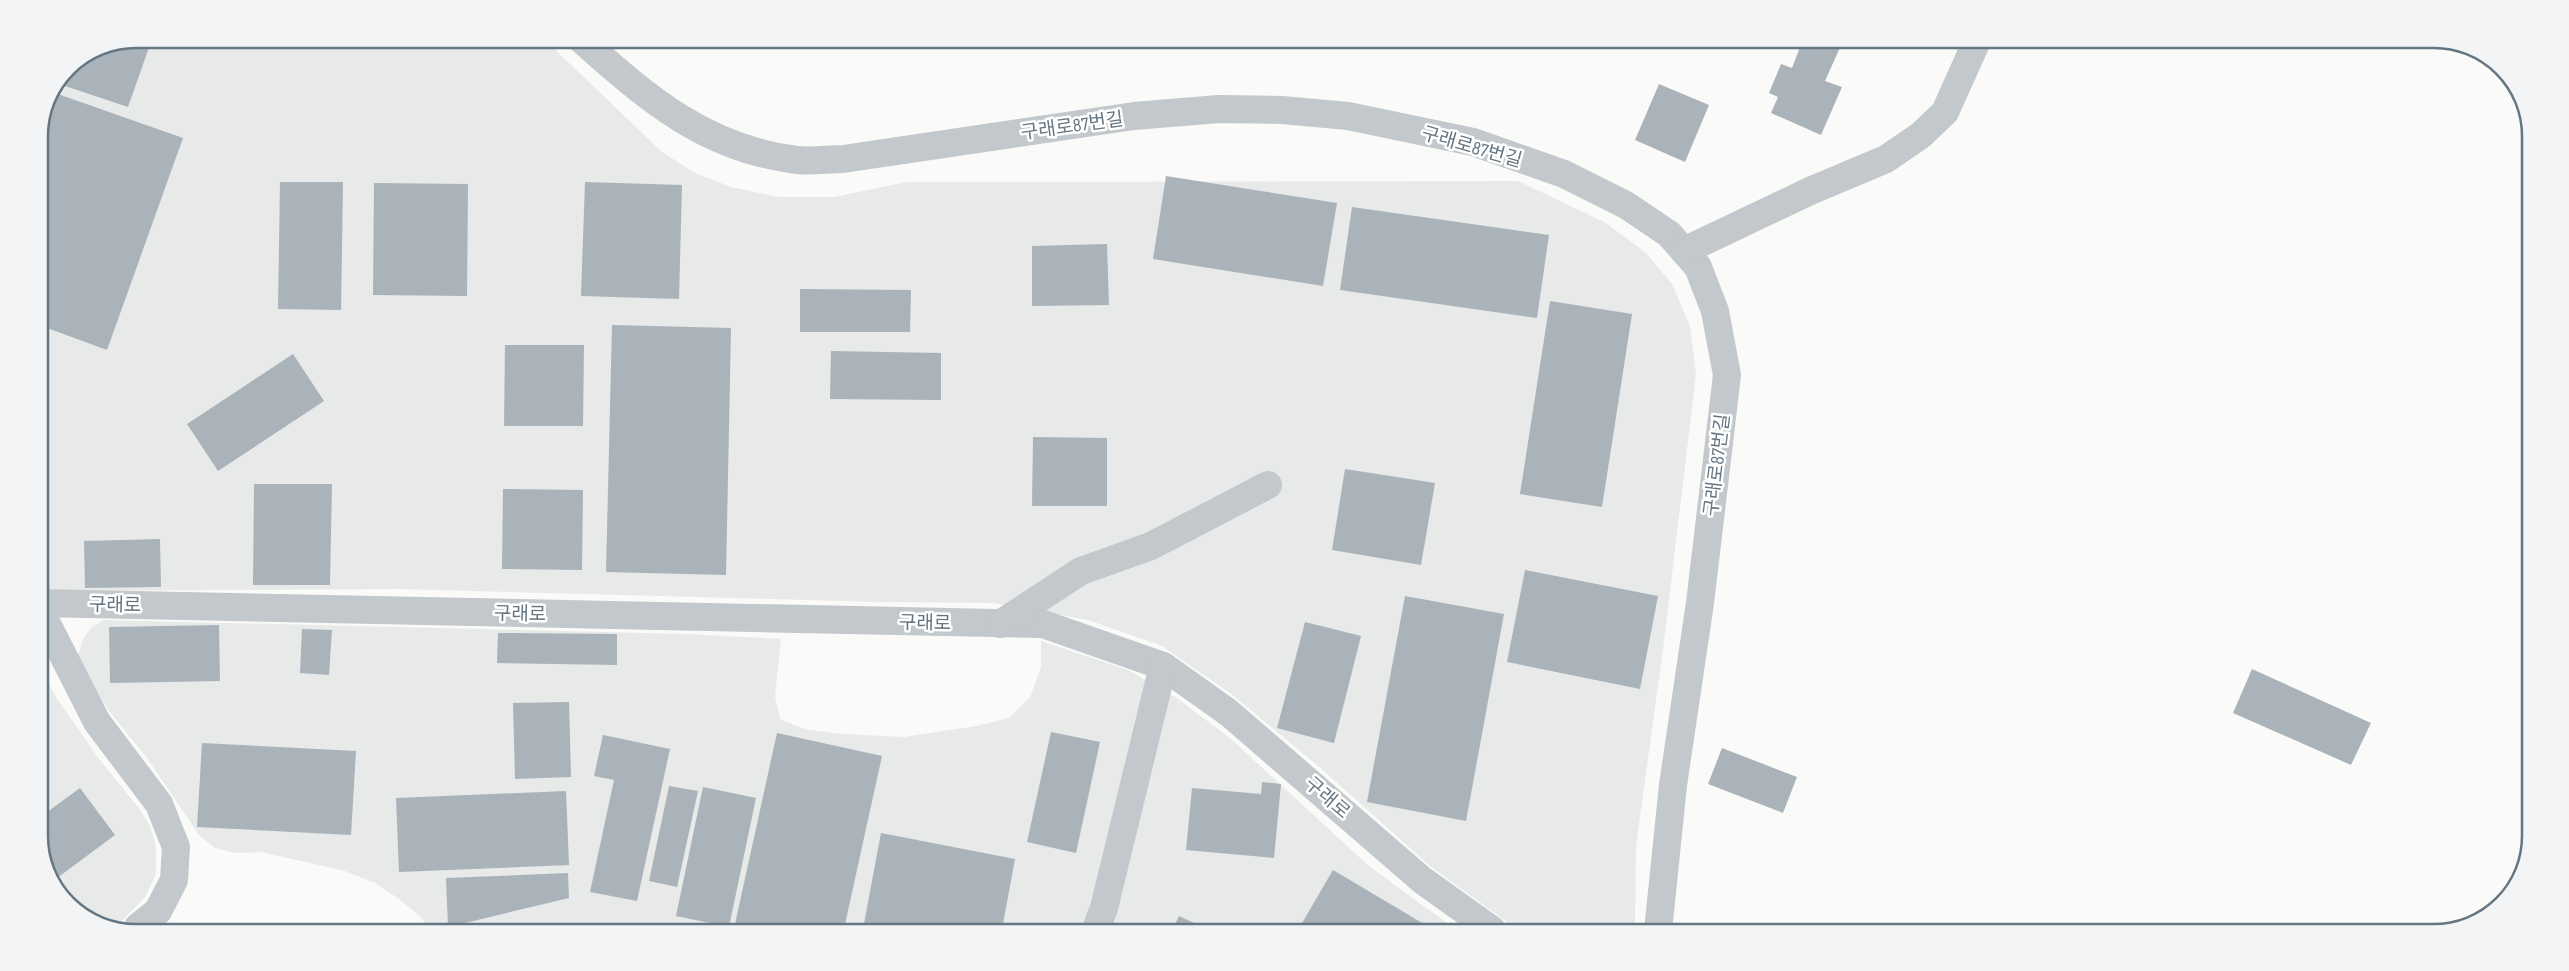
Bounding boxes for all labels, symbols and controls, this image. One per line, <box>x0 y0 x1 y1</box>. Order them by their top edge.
street label: 구래로87번길 <box>1019 108 1125 145</box>
street label: 구래로87번길 <box>1419 122 1524 173</box>
street label: 구래로87번길 <box>1700 413 1735 518</box>
street label: 구래로 <box>89 594 141 617</box>
street label: 구래로 <box>494 603 546 626</box>
street label: 구래로 <box>899 612 951 635</box>
street label: 구래로 <box>1300 772 1354 824</box>

